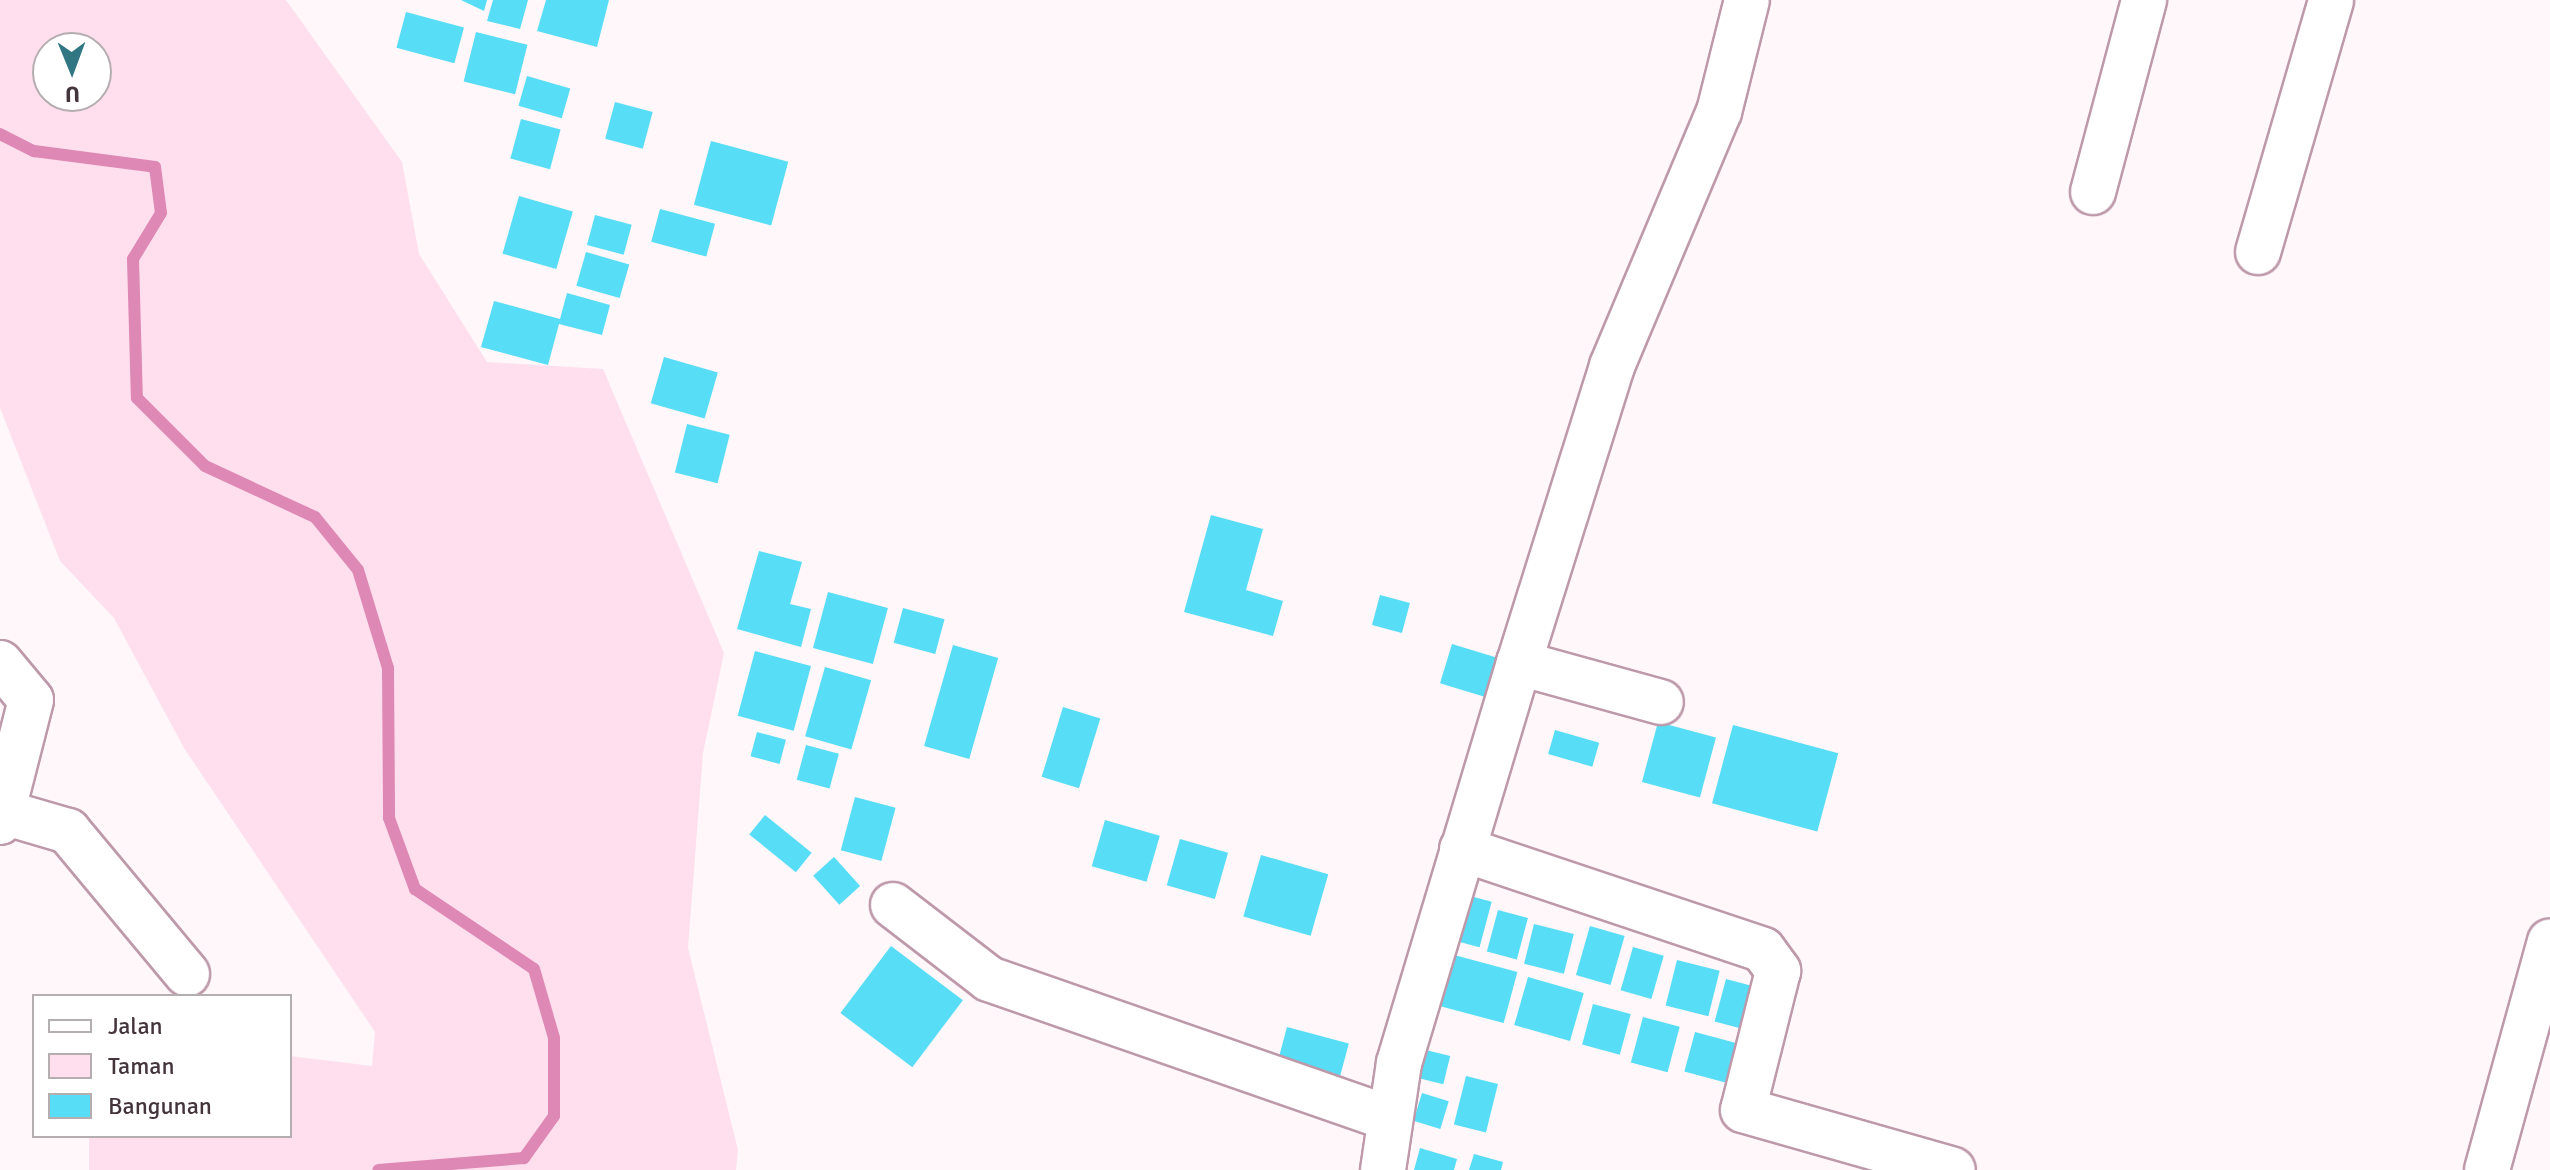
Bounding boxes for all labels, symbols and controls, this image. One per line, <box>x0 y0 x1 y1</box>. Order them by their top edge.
north arrow <box>32 32 112 112</box>
text: U <box>65 81 80 108</box>
legend <box>32 994 292 1138</box>
text: Jalan <box>108 1011 163 1041</box>
text: Taman <box>108 1051 175 1081</box>
text: Bangunan <box>108 1091 212 1121</box>

